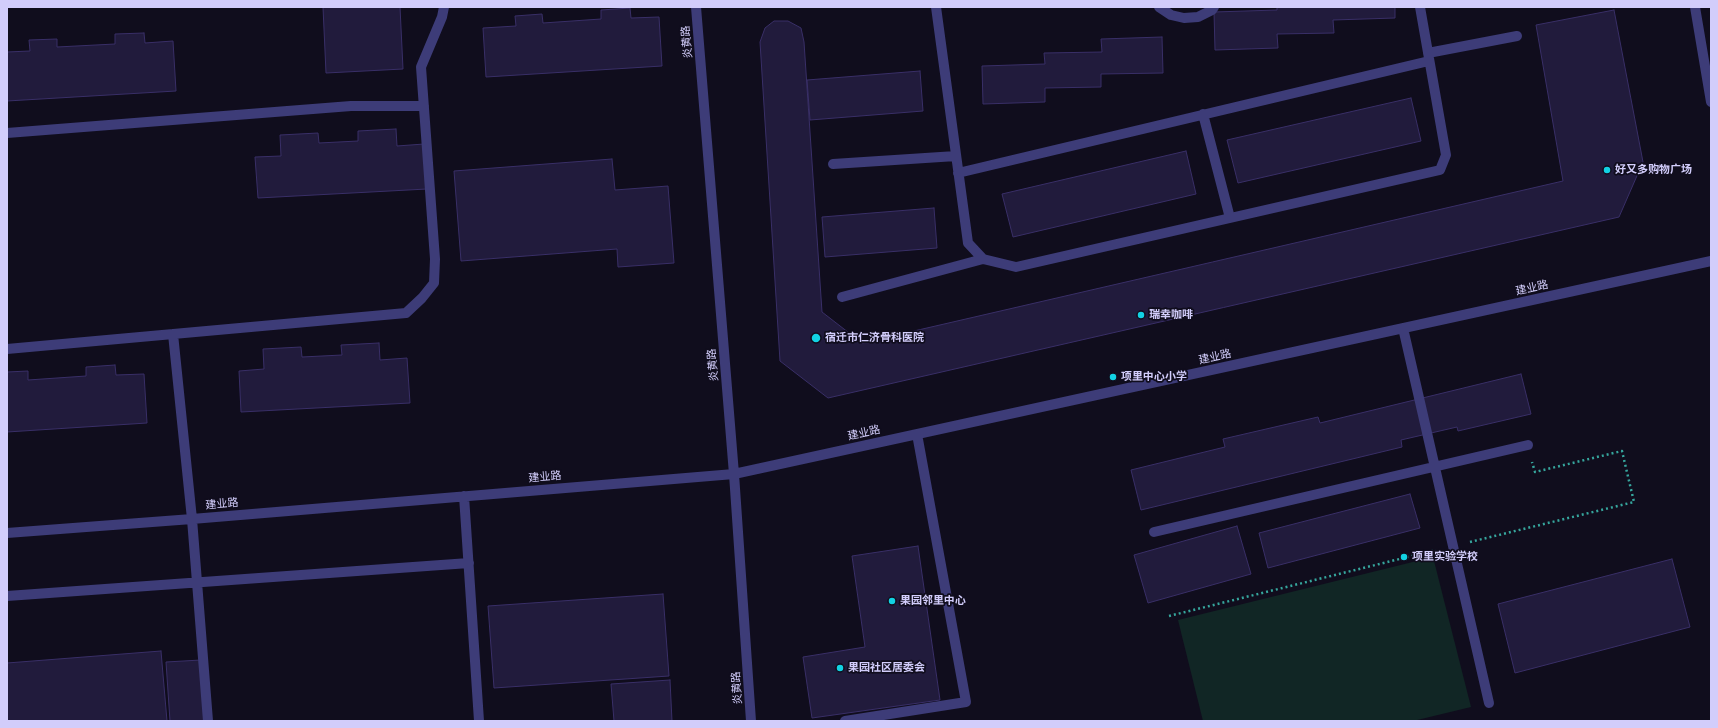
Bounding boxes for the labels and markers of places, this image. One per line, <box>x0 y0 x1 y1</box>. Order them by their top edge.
place label: 好又多购物广场 <box>1615 163 1692 177</box>
marker: 好又多购物广场 <box>1602 165 1612 175</box>
place label: 瑞幸咖啡 <box>1149 308 1193 322</box>
marker: 瑞幸咖啡 <box>1136 310 1146 320</box>
place label: 宿迁市仁济骨科医院 <box>825 331 924 345</box>
marker: 宿迁市仁济骨科医院 <box>810 332 822 344</box>
place label: 项里中心小学 <box>1121 370 1187 384</box>
marker: 项里中心小学 <box>1108 372 1118 382</box>
place label: 项里实验学校 <box>1412 550 1478 564</box>
marker: 项里实验学校 <box>1399 552 1409 562</box>
place label: 果园邻里中心 <box>900 594 966 608</box>
marker: 果园邻里中心 <box>887 596 897 606</box>
place label: 果园社区居委会 <box>848 661 925 675</box>
marker: 果园社区居委会 <box>835 663 845 673</box>

